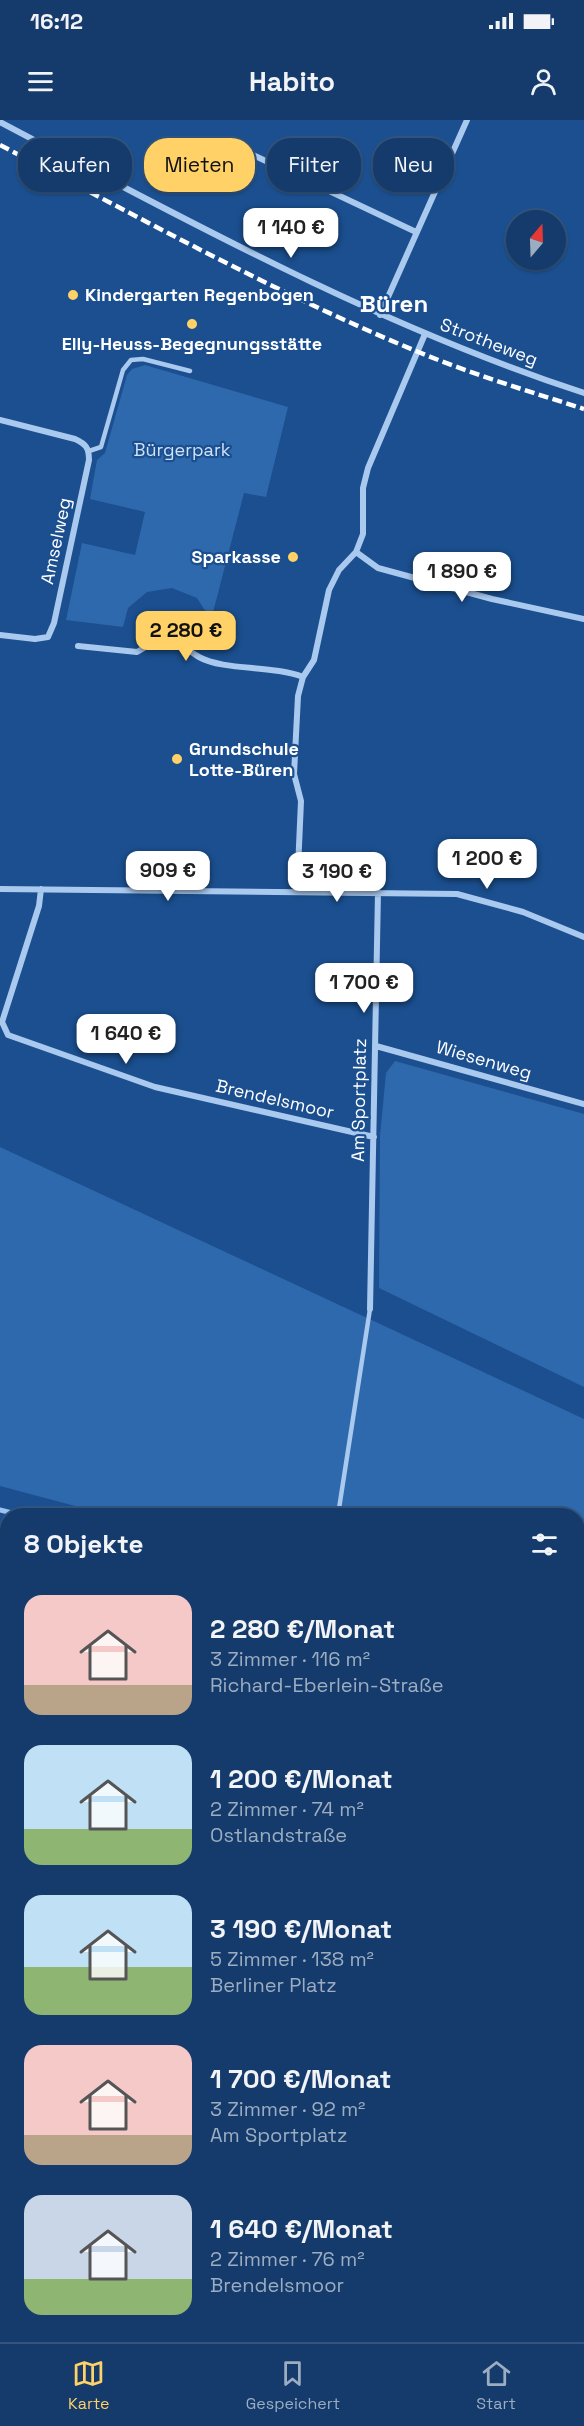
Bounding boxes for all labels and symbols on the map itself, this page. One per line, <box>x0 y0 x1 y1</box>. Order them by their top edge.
pin: 1 140 € <box>236 208 346 259</box>
north arrow <box>506 210 566 270</box>
place label: Kindergarten Regenbogen <box>85 283 314 306</box>
marker: Kindergarten Regenbogen <box>66 288 80 302</box>
district label: Büren <box>360 288 428 319</box>
street label: Strotheweg <box>437 312 541 371</box>
marker: Elly-Heuss-Begegnungsstätte <box>185 317 199 331</box>
place label: Elly-Heuss-Begegnungsstätte <box>62 332 322 355</box>
park label: Bürgerpark <box>134 438 231 461</box>
street label: Amselweg <box>35 496 76 586</box>
place label: Sparkasse <box>192 545 281 568</box>
marker: Sparkasse <box>286 550 300 564</box>
pin: 1 890 € <box>407 552 517 603</box>
pin: 2 280 € <box>131 611 241 662</box>
place label: Grundschule Lotte-Büren <box>189 737 299 781</box>
marker: Grundschule Lotte-Büren <box>170 752 184 766</box>
pin: 1 200 € <box>432 839 542 890</box>
pin: 909 € <box>126 851 210 902</box>
pin: 3 190 € <box>282 852 392 903</box>
pin: 1 700 € <box>309 963 419 1014</box>
pin: 1 640 € <box>71 1014 181 1065</box>
street label: Wiesenweg <box>434 1035 535 1084</box>
street label: Am Sportplatz <box>346 1038 371 1162</box>
street label: Brendelsmoor <box>214 1074 337 1123</box>

